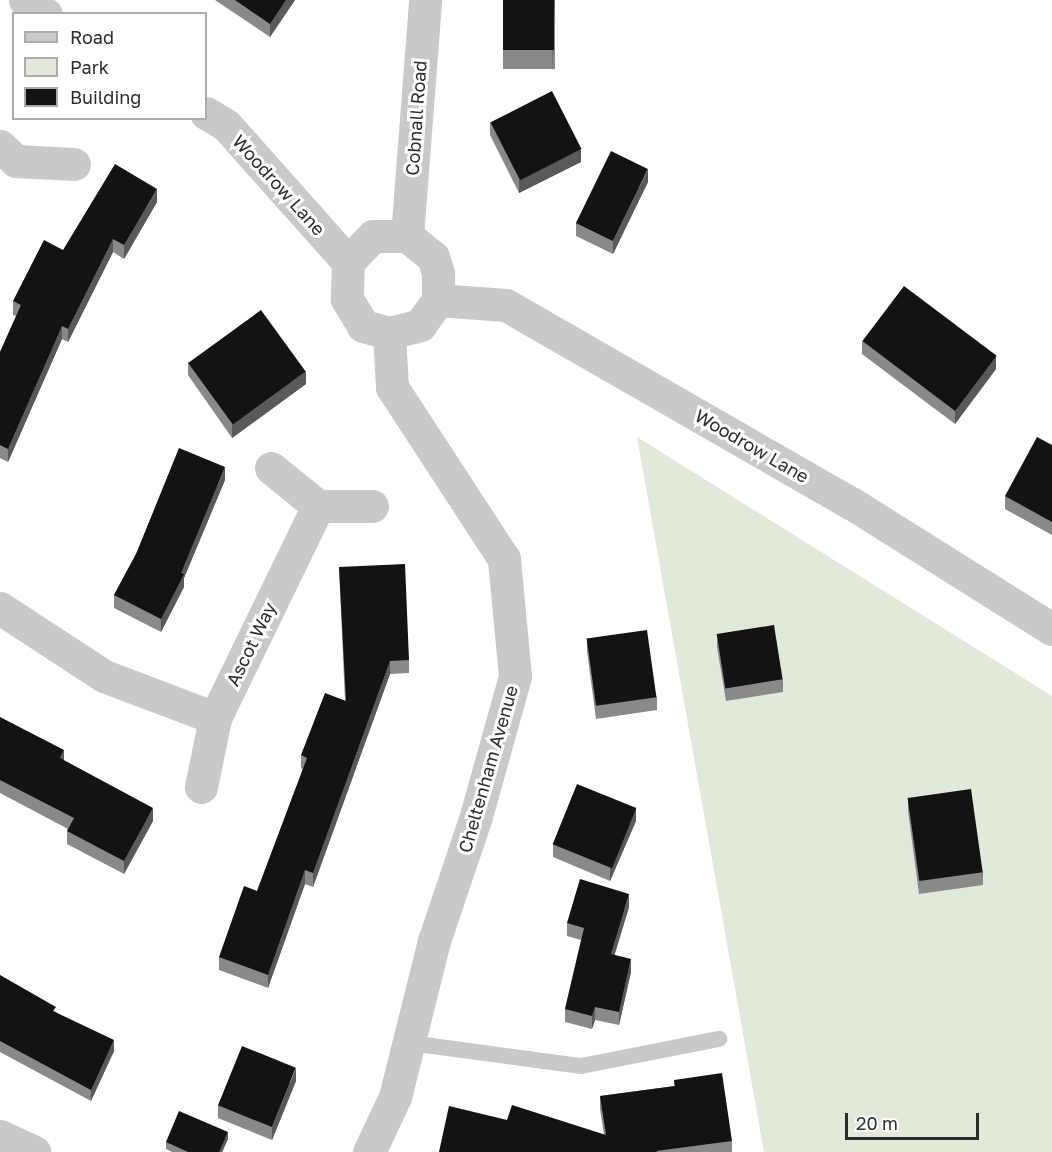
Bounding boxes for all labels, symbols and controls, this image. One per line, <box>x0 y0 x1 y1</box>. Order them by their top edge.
legend <box>12 12 207 120</box>
text: Road <box>70 26 114 48</box>
text: Park <box>70 56 109 78</box>
street label: Cobnall Road <box>401 60 431 176</box>
text: Building <box>70 86 141 108</box>
street label: Woodrow Lane <box>228 130 330 240</box>
street label: Woodrow Lane <box>691 405 813 487</box>
street label: Ascot Way <box>222 599 280 689</box>
street label: Cheltenham Avenue <box>454 683 522 855</box>
scale bar <box>848 1101 982 1139</box>
text: 20 m <box>856 1112 898 1134</box>

